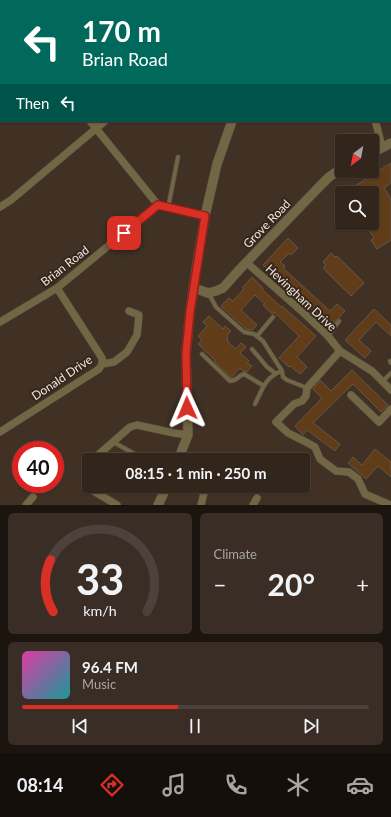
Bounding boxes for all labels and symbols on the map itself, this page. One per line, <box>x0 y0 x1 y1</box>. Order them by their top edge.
north arrow <box>335 134 379 178</box>
street label: Grove Road <box>240 196 293 251</box>
pin <box>107 216 141 250</box>
street label: Brian Road <box>38 242 92 289</box>
street label: Hevingham Drive <box>263 261 340 334</box>
street label: Donald Drive <box>29 352 95 403</box>
position arrow <box>166 387 208 429</box>
speed limit sign: 40 <box>12 441 64 493</box>

